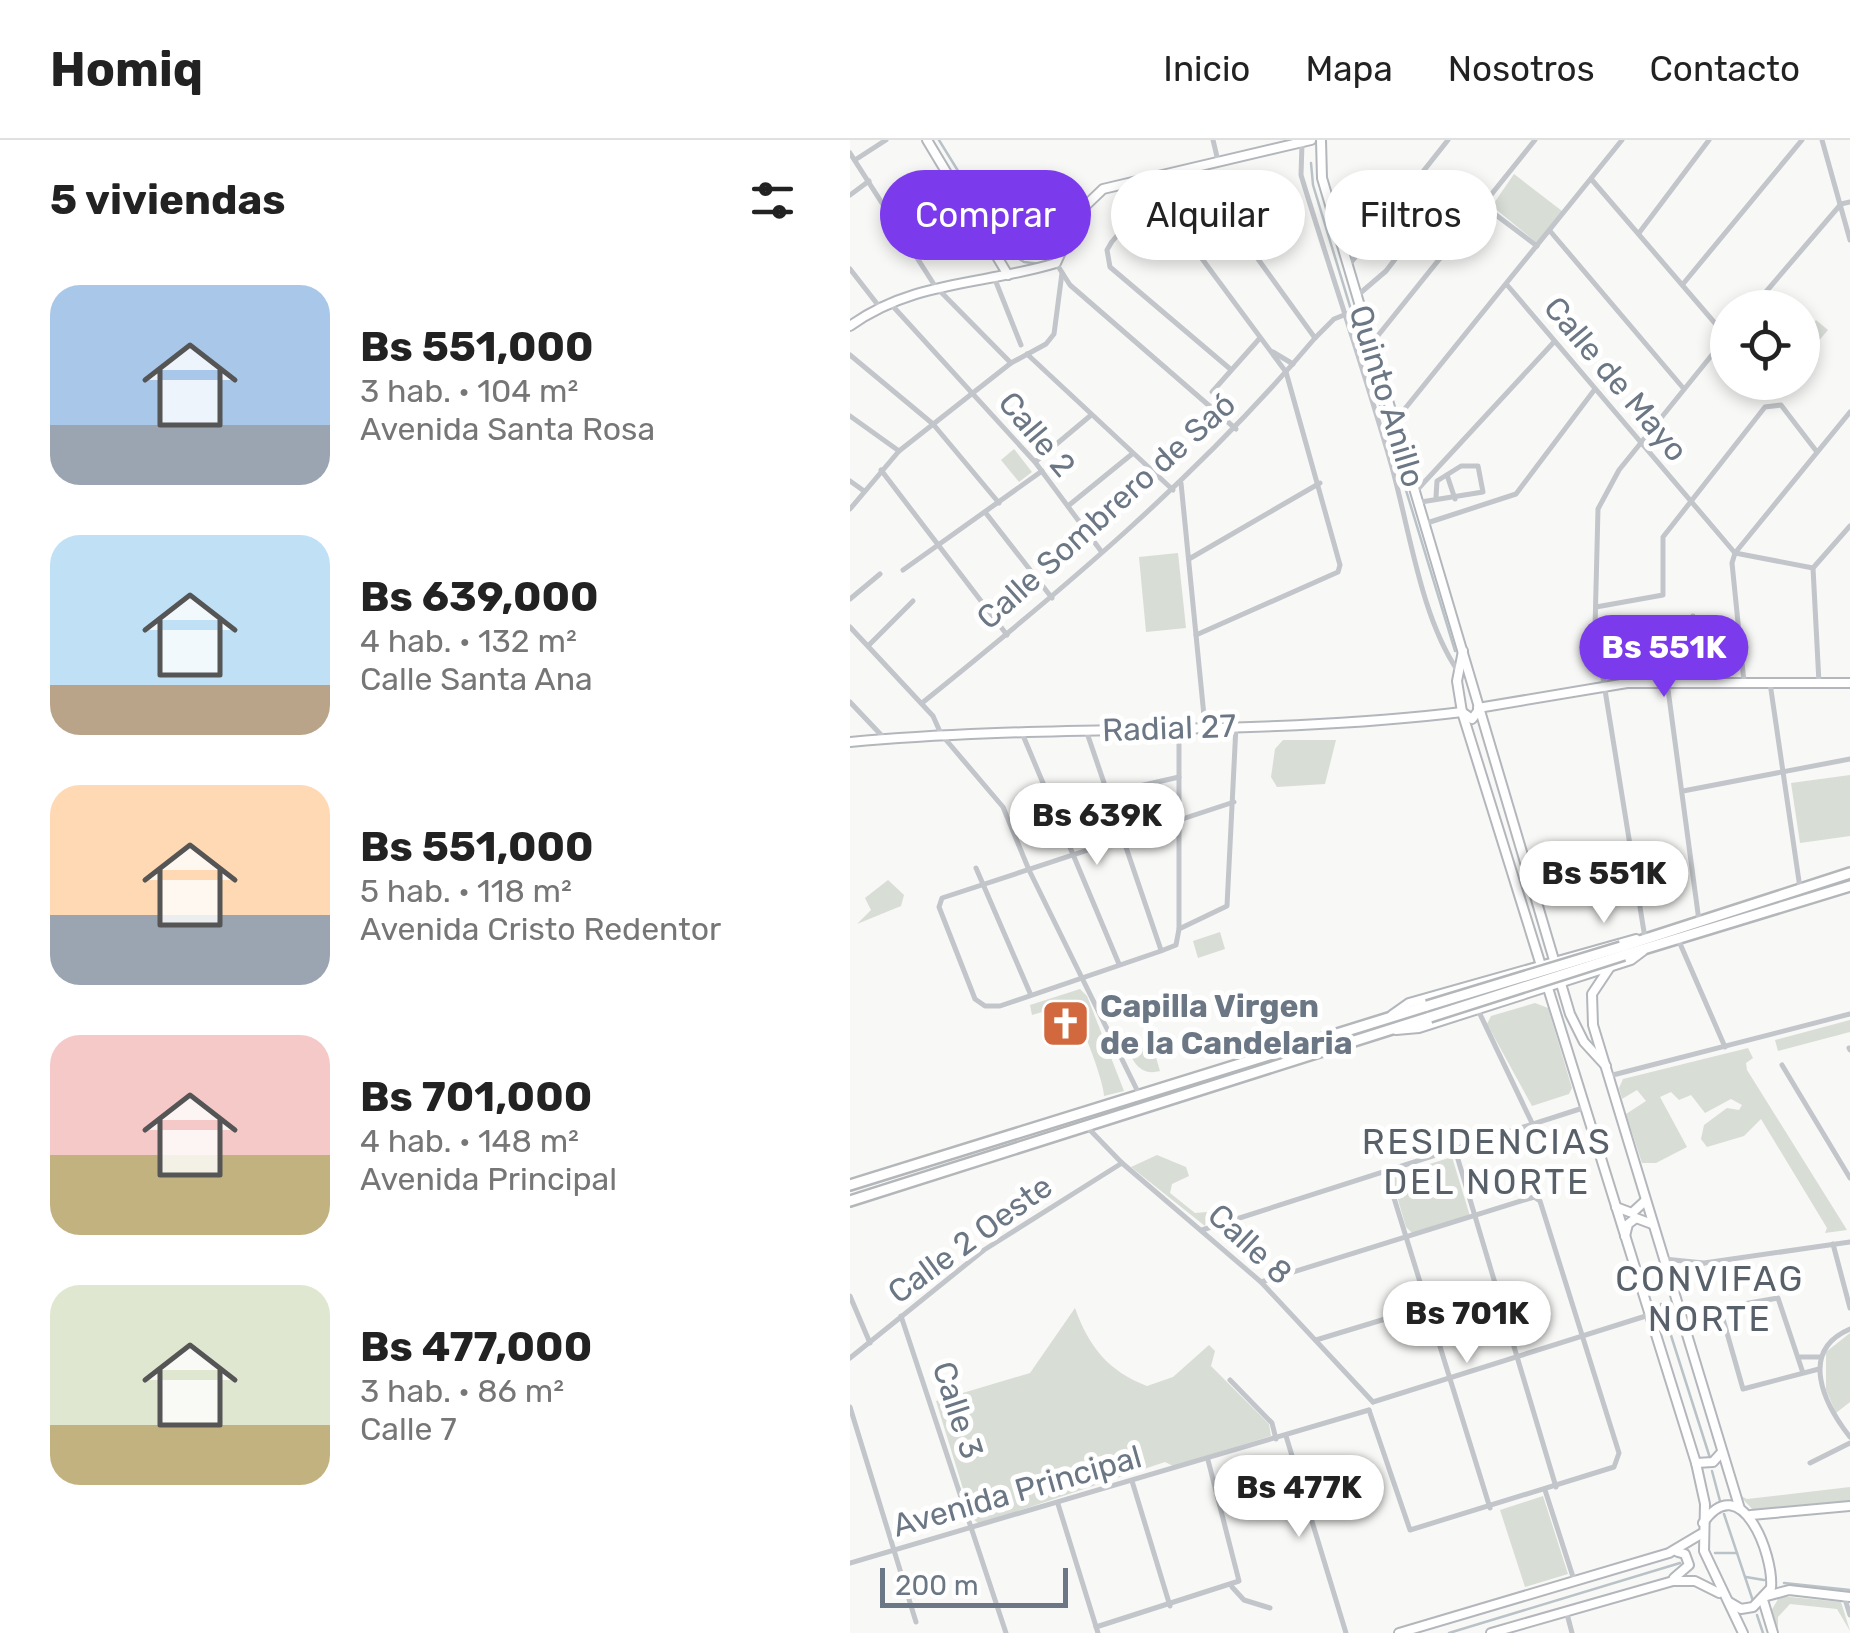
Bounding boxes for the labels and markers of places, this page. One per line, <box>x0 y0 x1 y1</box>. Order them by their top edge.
pin: Bs 551K <box>1572 615 1756 700</box>
pin: Bs 639K <box>1005 783 1189 868</box>
pin: Bs 551K <box>1512 841 1696 926</box>
place label: Capilla Virgen de la Candelaria <box>1100 987 1353 1062</box>
church icon: Capilla Virgen de la Candelaria <box>1039 998 1091 1050</box>
pin: Bs 701K <box>1375 1281 1559 1366</box>
pin: Bs 477K <box>1207 1455 1391 1540</box>

